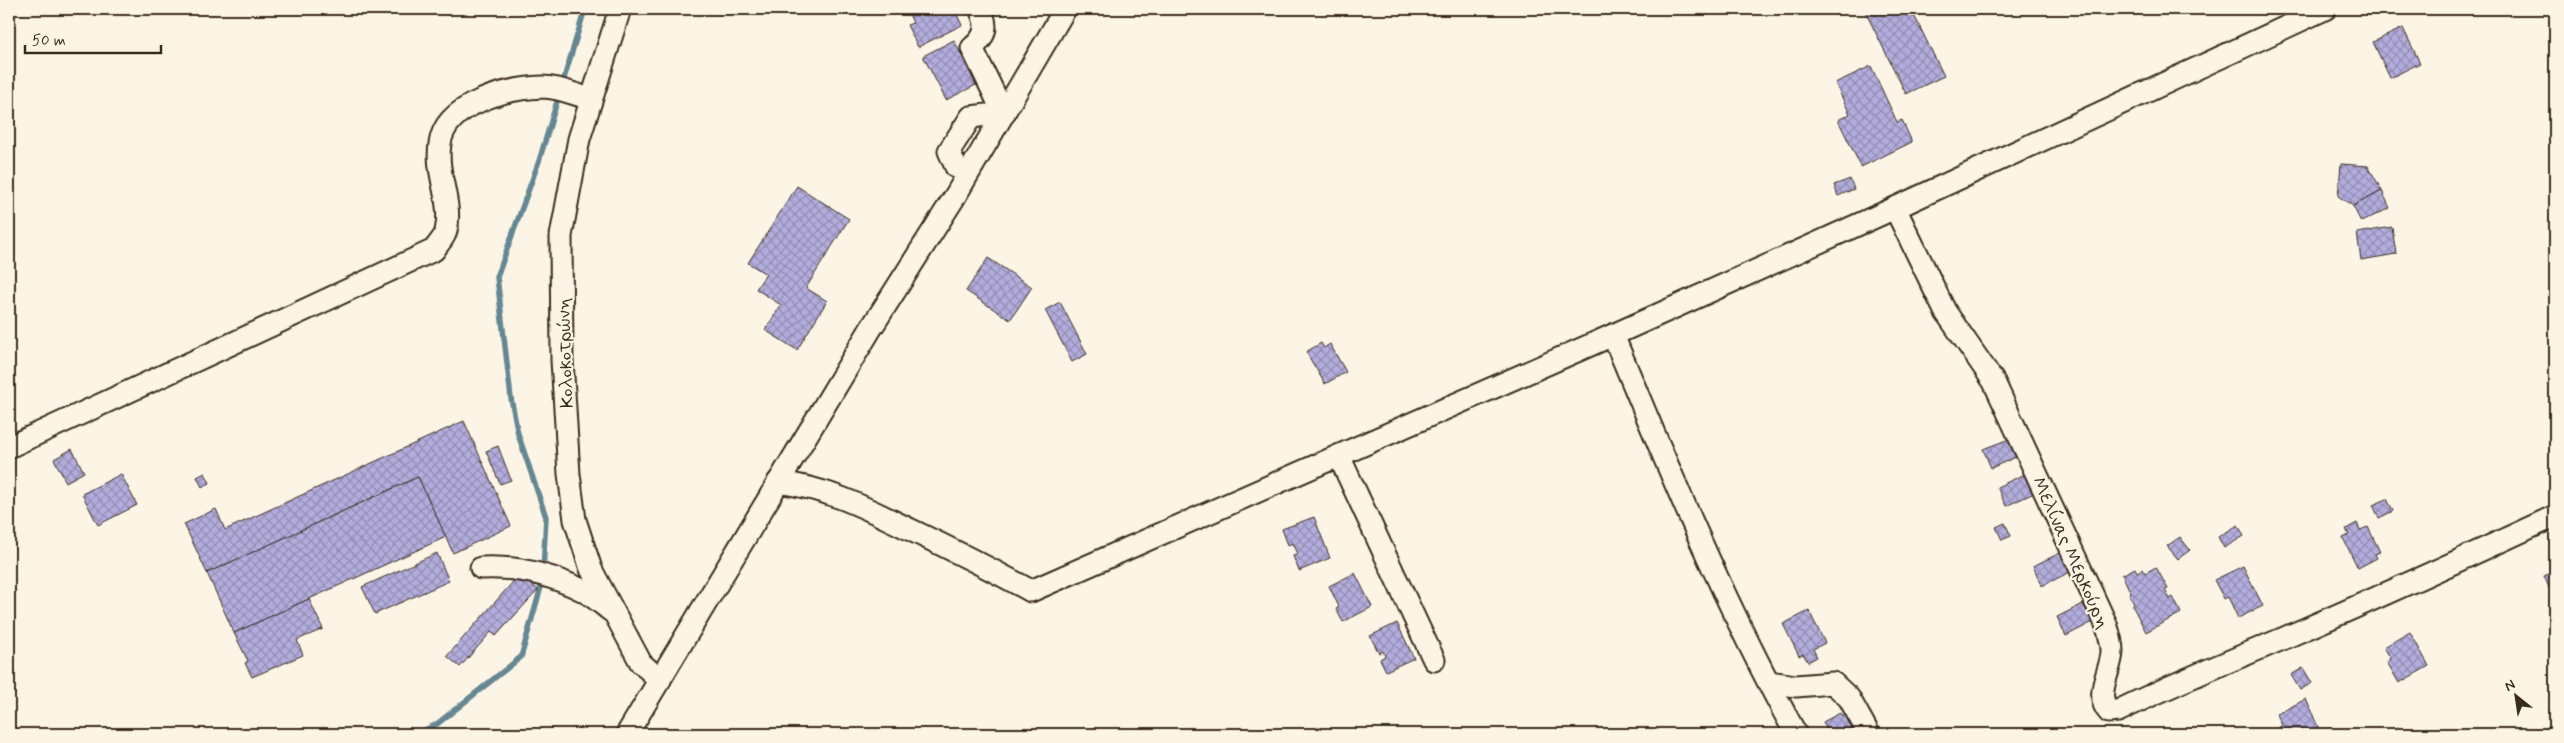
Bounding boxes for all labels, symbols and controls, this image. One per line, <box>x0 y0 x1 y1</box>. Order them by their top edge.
scale bar <box>25 22 161 54</box>
text: 50 m <box>32 31 66 51</box>
street label: Κολοκοτρώνη <box>551 297 580 409</box>
street label: Μελίνας Μερκούρη <box>2026 473 2115 633</box>
north arrow <box>2492 670 2542 720</box>
text: N <box>2501 675 2519 696</box>

